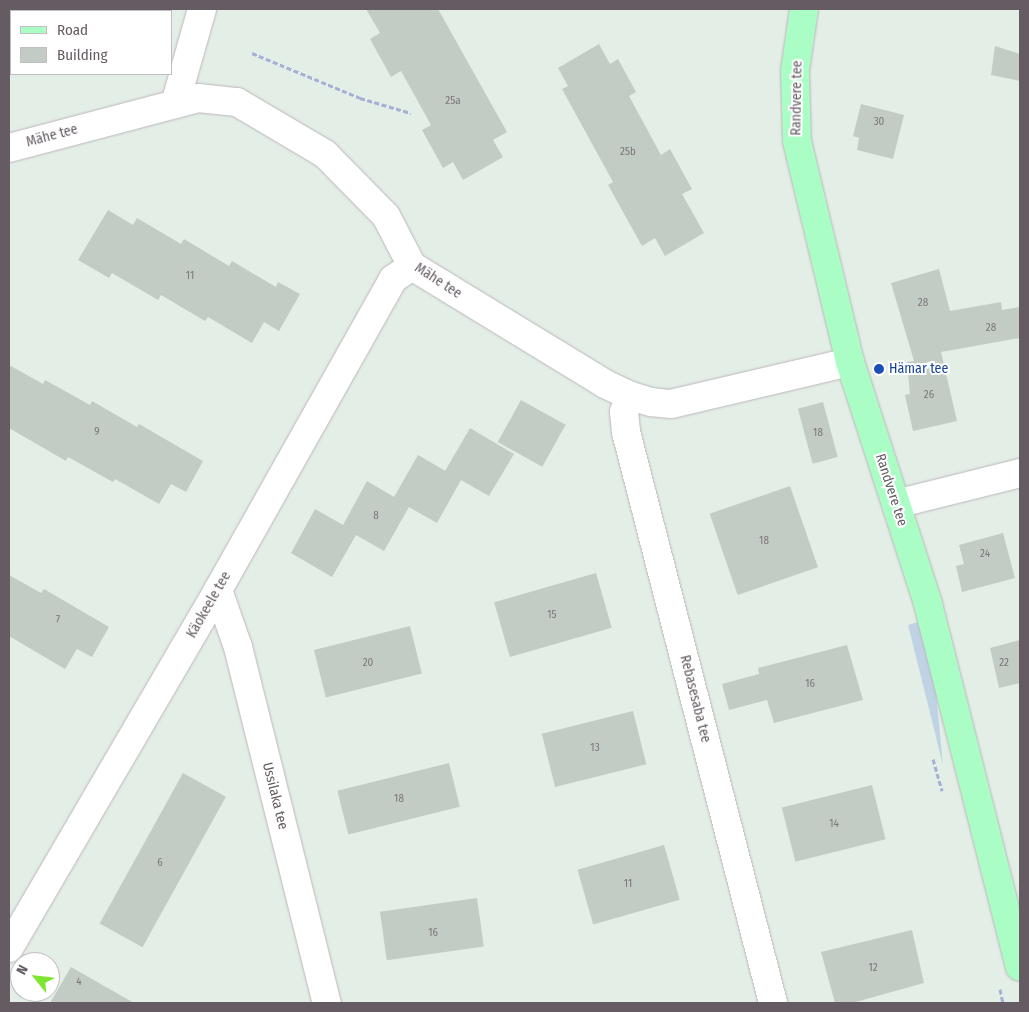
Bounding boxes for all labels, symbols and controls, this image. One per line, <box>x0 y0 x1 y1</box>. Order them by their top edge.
legend <box>10 10 172 75</box>
text: Road <box>57 21 88 39</box>
text: Building <box>57 46 108 64</box>
street label: Randvere tee <box>788 60 806 136</box>
house number: 25a <box>445 94 461 108</box>
house number: 30 <box>874 115 884 129</box>
street label: Mähe tee <box>24 121 80 151</box>
house number: 25b <box>620 145 636 159</box>
street label: Mähe tee <box>411 260 465 302</box>
house number: 11 <box>186 269 194 283</box>
house number: 28 <box>918 296 928 310</box>
house number: 28 <box>986 321 996 335</box>
place label: Hämar tee <box>889 361 948 377</box>
marker: Hämar tee <box>873 363 885 375</box>
house number: 26 <box>924 388 934 402</box>
house number: 9 <box>94 425 100 439</box>
house number: 18 <box>813 426 823 440</box>
street label: Randvere tee <box>871 452 911 528</box>
house number: 8 <box>373 509 379 523</box>
house number: 18 <box>759 534 769 548</box>
house number: 24 <box>980 547 990 561</box>
street label: Käokeele tee <box>183 569 235 641</box>
house number: 15 <box>547 608 557 622</box>
house number: 7 <box>56 613 60 627</box>
street label: Rebasesaba tee <box>676 653 714 745</box>
house number: 20 <box>363 656 373 670</box>
house number: 22 <box>999 656 1009 670</box>
house number: 16 <box>805 677 815 691</box>
house number: 13 <box>590 741 600 755</box>
street label: Ussilaka tee <box>259 761 291 831</box>
house number: 18 <box>394 792 404 806</box>
house number: 14 <box>829 817 839 831</box>
house number: 6 <box>157 856 163 870</box>
house number: 11 <box>624 877 632 891</box>
house number: 16 <box>428 926 438 940</box>
north arrow <box>10 952 60 1002</box>
house number: 12 <box>868 961 878 975</box>
text: N <box>13 962 32 978</box>
house number: 4 <box>76 975 82 989</box>

